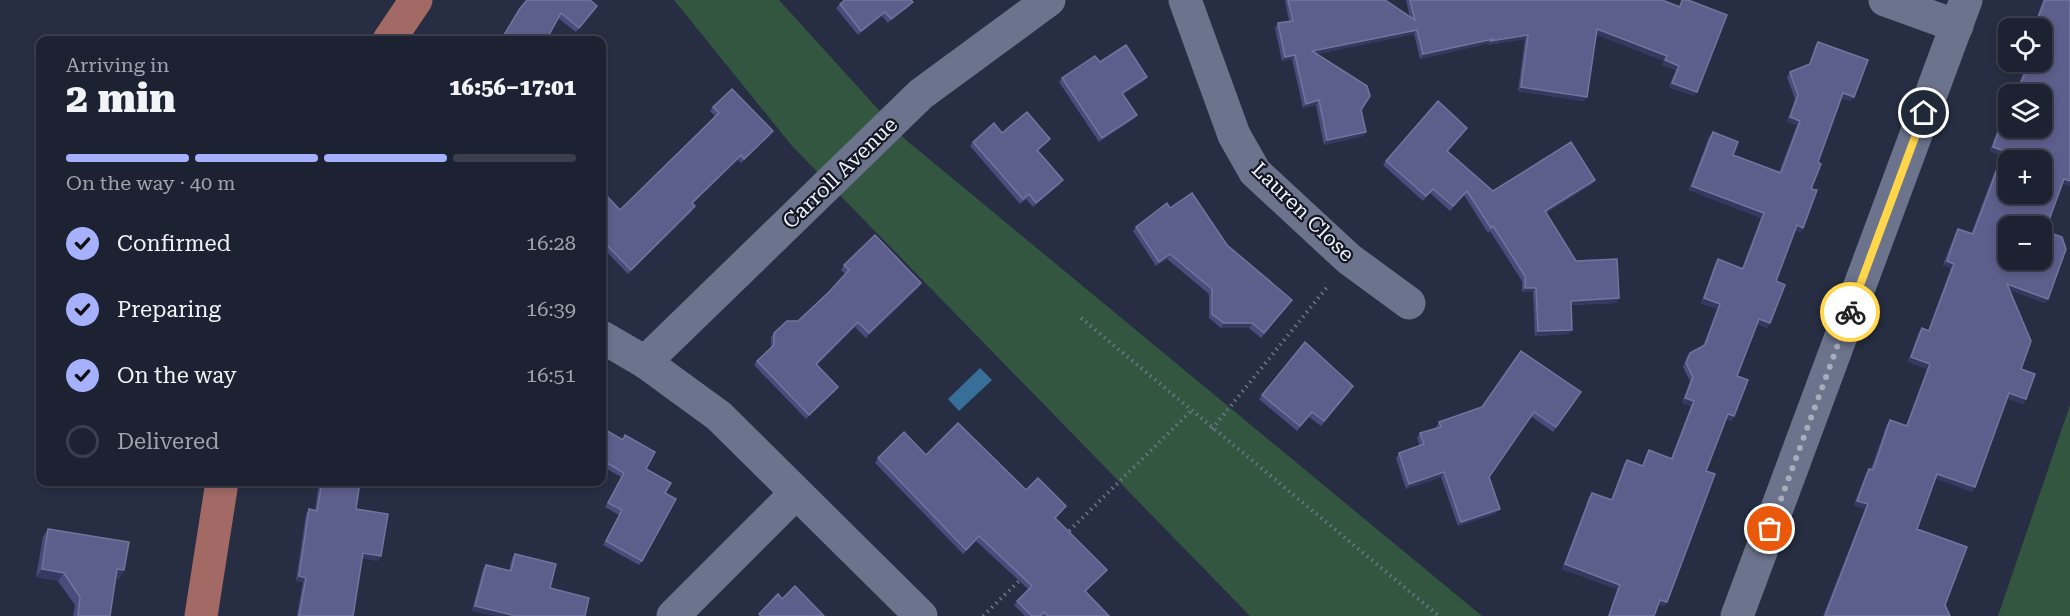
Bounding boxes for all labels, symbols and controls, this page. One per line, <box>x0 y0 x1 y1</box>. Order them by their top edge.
map controls <box>1998 18 2052 270</box>
button: locate <box>1998 18 2052 72</box>
text: Arriving in <box>66 53 169 77</box>
text: 16:56–17:01 <box>449 75 576 100</box>
text: 2 min <box>66 76 176 122</box>
button: layers <box>1998 84 2052 138</box>
pin <box>1898 87 1949 138</box>
icon: home <box>1907 96 1940 129</box>
street label: Carroll Avenue <box>778 112 902 234</box>
button: + <box>1998 150 2052 204</box>
street label: Lauren Close <box>1247 157 1359 267</box>
text: On the way · 40 m <box>66 171 236 195</box>
button: − <box>1998 216 2052 270</box>
icon: check <box>66 227 99 260</box>
text: Confirmed <box>117 231 231 256</box>
text: 16:28 <box>526 231 576 255</box>
courier <box>1820 282 1880 342</box>
icon: check <box>66 293 99 326</box>
icon: bike <box>1834 296 1867 329</box>
text: Preparing <box>117 297 221 322</box>
text: 16:39 <box>526 297 576 321</box>
icon: check <box>66 359 99 392</box>
text: On the way <box>117 363 237 388</box>
text: 16:51 <box>526 363 576 387</box>
text: Delivered <box>117 429 219 454</box>
pin <box>1744 503 1795 554</box>
icon: bag <box>1753 512 1786 545</box>

